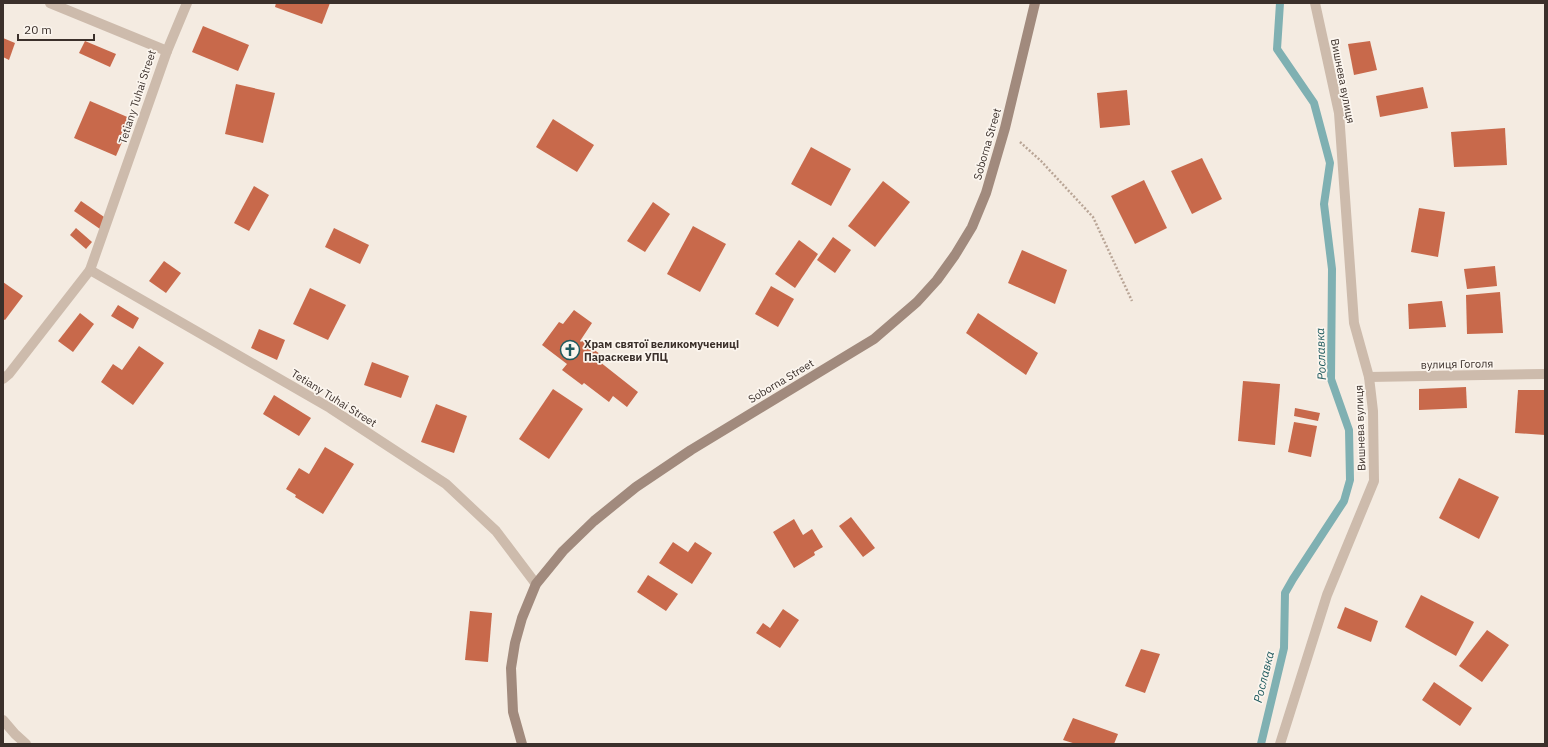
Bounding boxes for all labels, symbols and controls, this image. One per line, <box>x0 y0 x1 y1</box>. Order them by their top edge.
scale bar <box>18 16 94 42</box>
text: 20 m <box>24 22 52 37</box>
street label: Вишнева вулиця <box>1328 37 1358 125</box>
street label: Tetiany Tuhai Street <box>115 48 159 146</box>
street label: Soborna Street <box>970 106 1004 182</box>
water label: Рославка <box>1312 328 1329 380</box>
place label: Храм святої великомучениці Параскеви УПЦ <box>584 337 739 364</box>
church icon: Храм святої великомучениці Параскеви УПЦ <box>559 339 581 361</box>
street label: Soborna Street <box>746 356 816 406</box>
street label: вулиця Гоголя <box>1421 356 1493 372</box>
street label: Tetiany Tuhai Street <box>289 366 379 430</box>
street label: Вишнева вулиця <box>1352 385 1368 471</box>
water label: Рославка <box>1250 650 1277 704</box>

